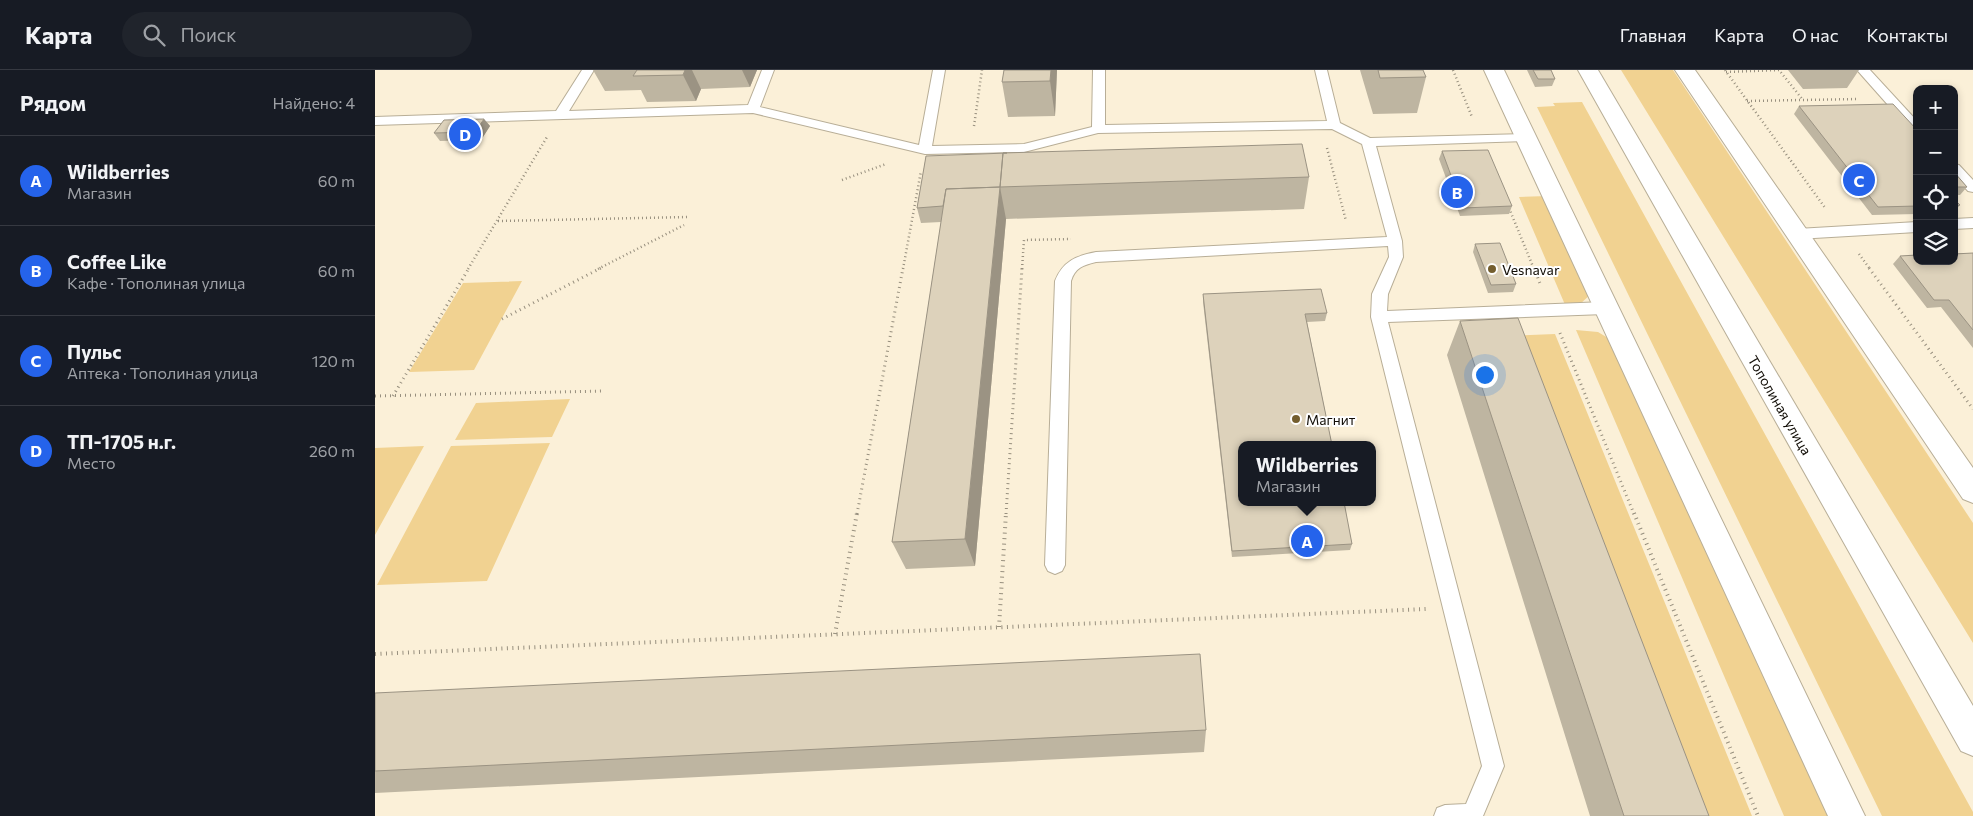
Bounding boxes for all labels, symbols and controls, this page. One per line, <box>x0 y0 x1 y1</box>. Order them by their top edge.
search box <box>122 12 472 57</box>
text: Карта <box>25 20 92 49</box>
icon: search <box>140 21 168 49</box>
text: Поиск <box>180 23 236 46</box>
text: Главная <box>1620 24 1686 46</box>
text: Карта <box>1714 24 1764 46</box>
text: О нас <box>1792 24 1839 46</box>
text: Контакты <box>1867 24 1948 46</box>
map controls <box>1913 85 1958 265</box>
button: + <box>1913 85 1958 130</box>
text: Рядом <box>20 90 86 115</box>
text: Найдено: 4 <box>273 93 355 112</box>
pin: D <box>449 115 481 153</box>
button: − <box>1913 130 1958 175</box>
text: Wildberries <box>67 160 170 183</box>
pin: C <box>1843 161 1875 199</box>
text: A <box>30 171 42 190</box>
text: 60 m <box>318 171 355 190</box>
pin: B <box>1441 173 1473 211</box>
button: locate <box>1913 175 1958 220</box>
text: Магазин <box>67 183 132 202</box>
button: layers <box>1913 220 1958 265</box>
text: Coffee Like <box>67 250 166 273</box>
text: B <box>31 261 41 280</box>
text: 60 m <box>318 261 355 280</box>
place label: Vesnavar <box>1502 261 1560 278</box>
marker: Vesnavar <box>1486 263 1498 275</box>
text: Кафе · Тополиная улица <box>67 273 245 292</box>
text: Пульс <box>67 340 122 363</box>
text: C <box>31 351 41 370</box>
text: 120 m <box>312 351 355 370</box>
street label: Тополиная улица <box>1745 352 1815 458</box>
your location <box>1472 362 1498 388</box>
text: Аптека · Тополиная улица <box>67 363 258 382</box>
place label: Магнит <box>1306 411 1356 428</box>
marker: Магнит <box>1290 413 1302 425</box>
text: ТП-1705 н.г. <box>67 430 176 453</box>
text: D <box>30 441 42 460</box>
text: 260 m <box>309 441 355 460</box>
popup <box>1238 441 1376 506</box>
text: Место <box>67 453 116 472</box>
text: Wildberries <box>1256 453 1358 476</box>
text: Магазин <box>1256 476 1321 495</box>
pin: A <box>1291 522 1323 560</box>

